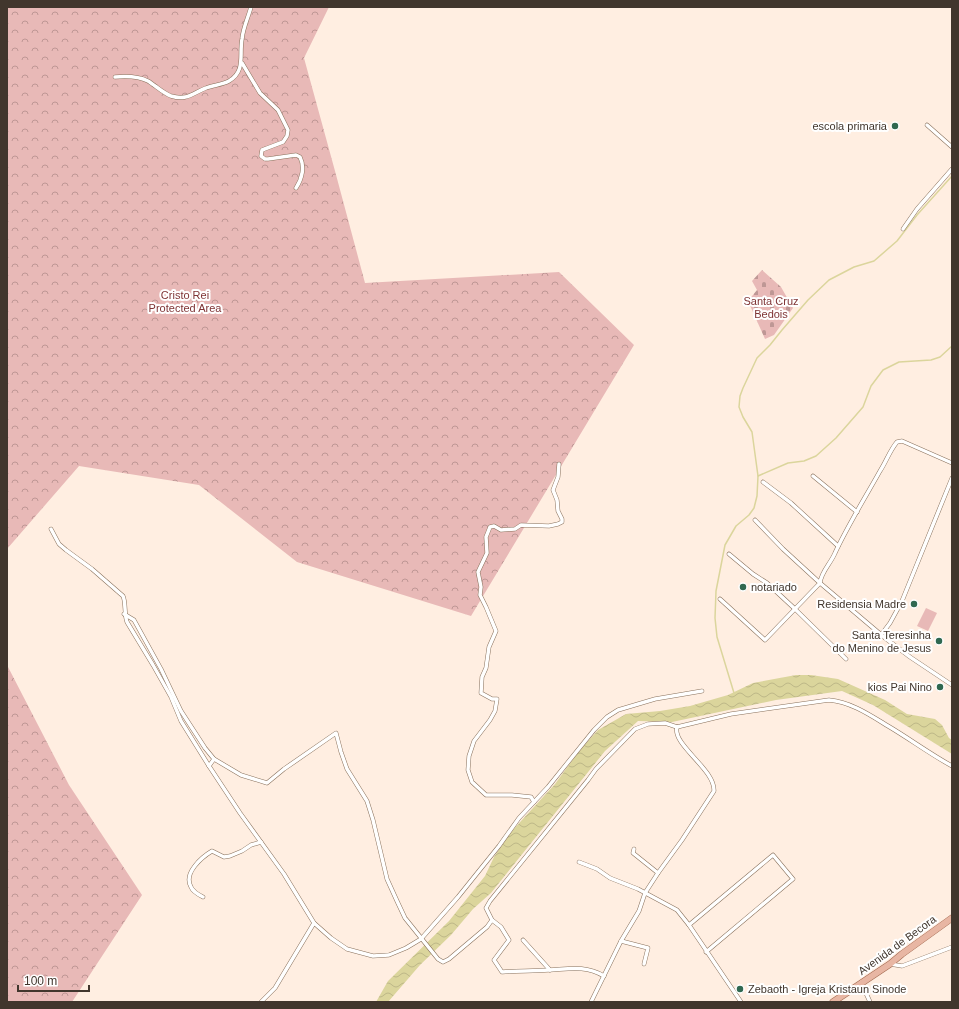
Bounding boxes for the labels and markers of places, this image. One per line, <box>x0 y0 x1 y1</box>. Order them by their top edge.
place label: escola primaria <box>812 120 888 132</box>
marker: escola primaria <box>890 121 900 131</box>
place label: notariado <box>751 581 797 593</box>
marker: notariado <box>738 582 748 592</box>
place label: Residensia Madre <box>817 598 906 610</box>
marker: Residensia Madre <box>909 599 919 609</box>
place label: Santa Teresinha do Menino de Jesus <box>833 629 932 654</box>
marker: Santa Teresinha do Menino de Jesus <box>934 636 944 646</box>
place label: kios Pai Nino <box>868 681 932 693</box>
marker: kios Pai Nino <box>935 682 945 692</box>
place label: Zebaoth - Igreja Kristaun Sinode <box>748 983 906 995</box>
marker: Zebaoth - Igreja Kristaun Sinode <box>735 984 745 994</box>

